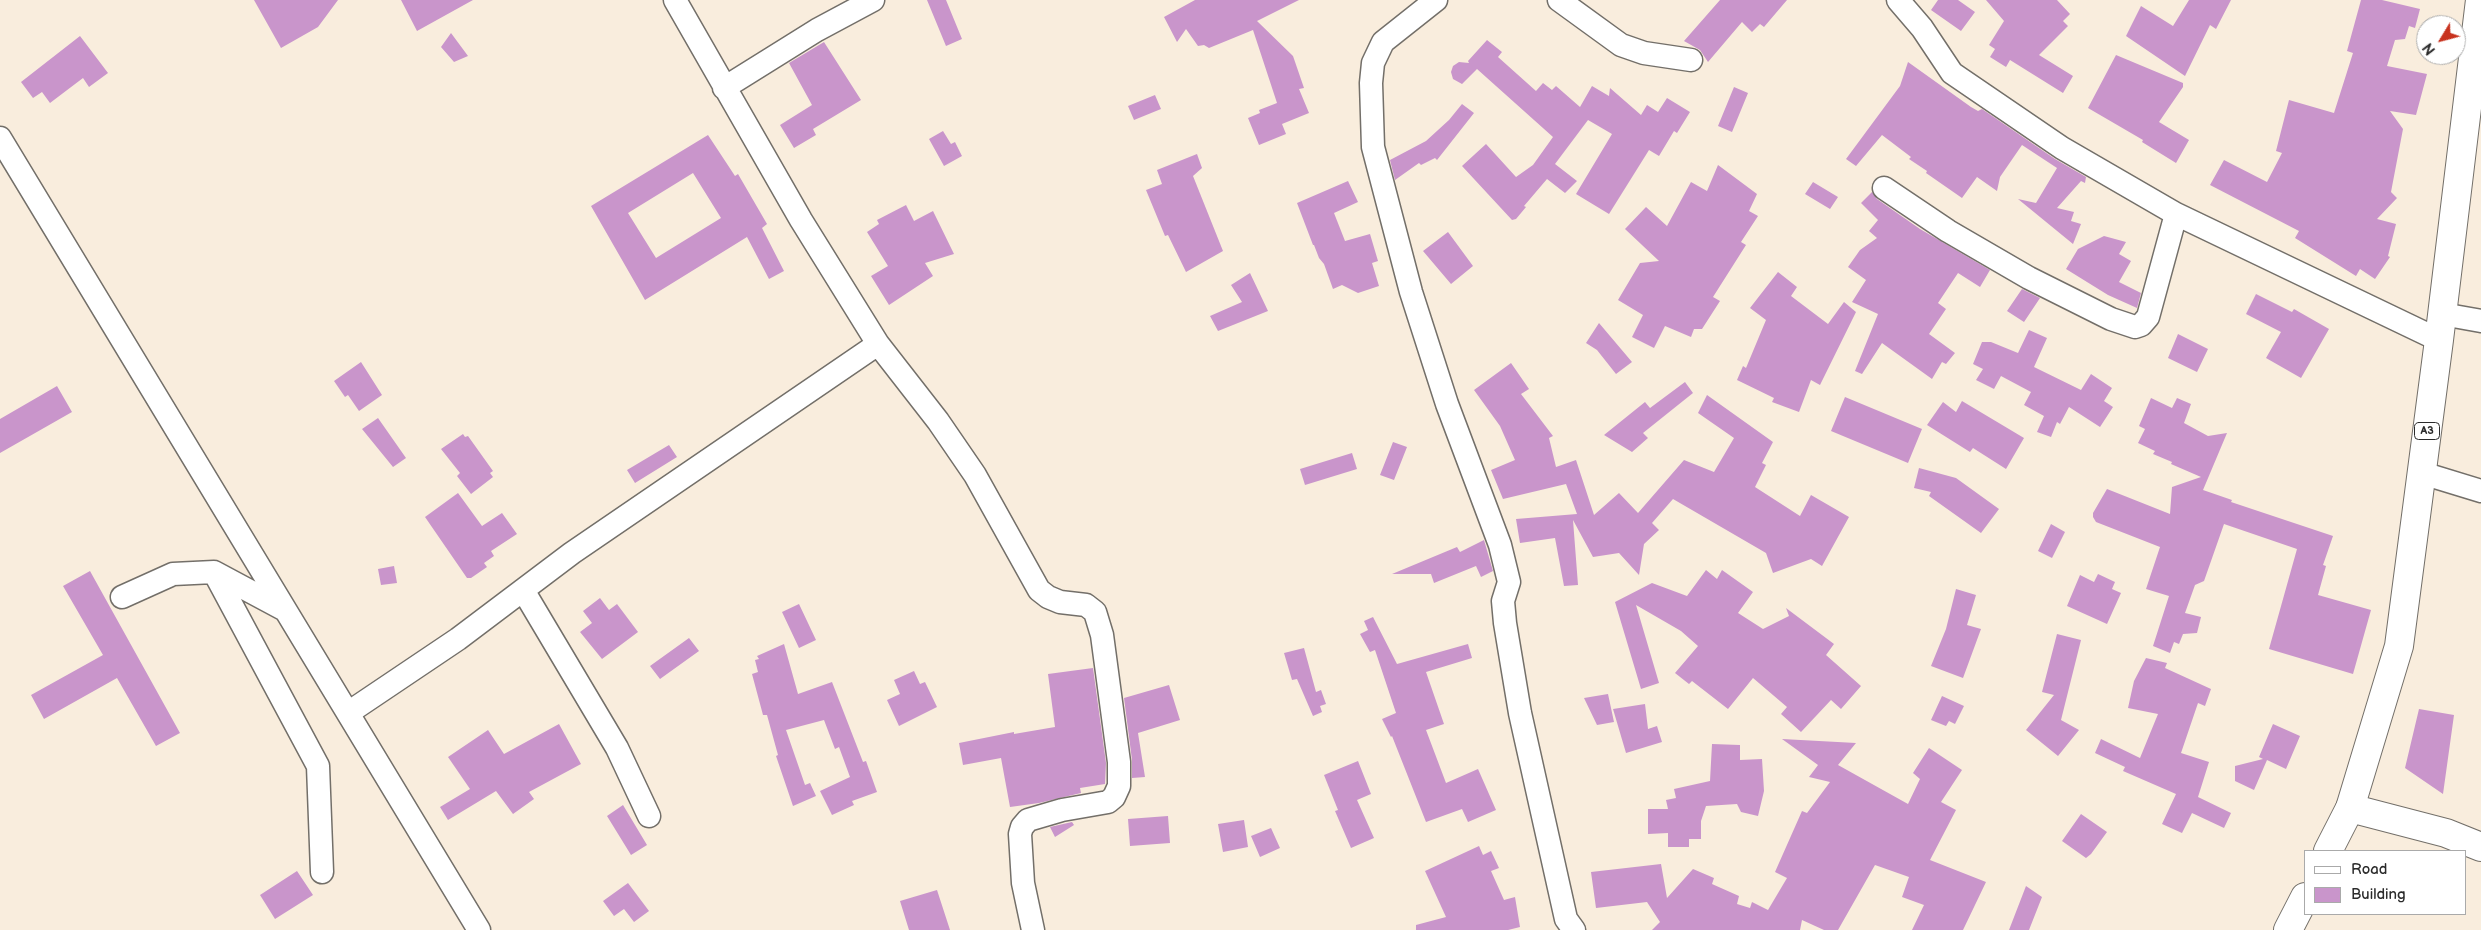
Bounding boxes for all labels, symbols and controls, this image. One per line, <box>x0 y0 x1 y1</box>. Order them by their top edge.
north arrow <box>2416 15 2466 65</box>
text: N <box>2419 39 2439 58</box>
road number: A3 <box>2414 422 2440 440</box>
legend <box>2304 850 2466 915</box>
text: Road <box>2351 860 2387 879</box>
text: Building <box>2351 885 2406 904</box>

